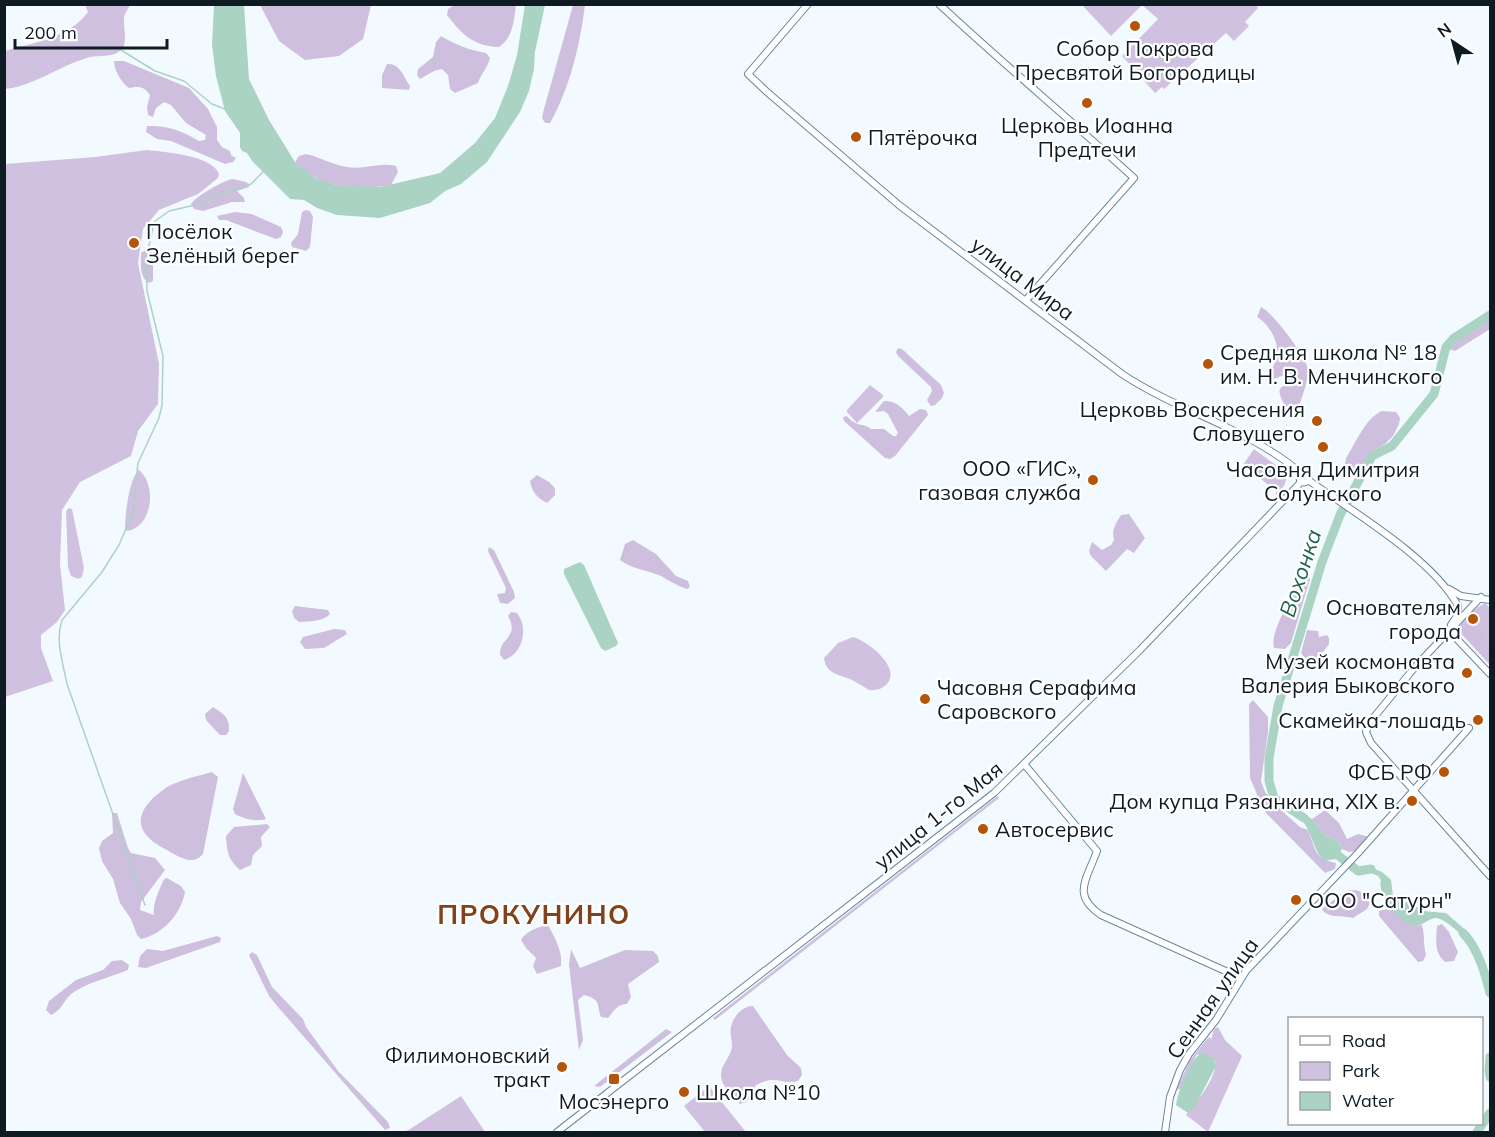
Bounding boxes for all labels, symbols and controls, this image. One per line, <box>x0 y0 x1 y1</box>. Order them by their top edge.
scale bar <box>15 12 166 50</box>
north arrow <box>1423 12 1483 72</box>
text: N <box>1433 18 1455 42</box>
marker: Собор Покрова Пресвятой Богородицы <box>1128 19 1142 33</box>
text: 200 m <box>24 21 77 44</box>
place label: Собор Покрова Пресвятой Богородицы <box>1015 35 1255 85</box>
marker: Церковь Иоанна Предтечи <box>1080 96 1094 110</box>
place label: Церковь Иоанна Предтечи <box>1001 112 1173 162</box>
place label: Пятёрочка <box>868 124 978 150</box>
marker: Пятёрочка <box>849 130 863 144</box>
place label: Посёлок Зелёный берег <box>146 218 300 268</box>
street label: улица Мира <box>966 231 1080 325</box>
marker: Посёлок Зелёный берег <box>127 236 141 250</box>
place label: Средняя школа № 18 им. Н. В. Менчинского <box>1220 339 1442 389</box>
marker: Средняя школа № 18 им. Н. В. Менчинского <box>1201 357 1215 371</box>
place label: Церковь Воскресения Словущего <box>1080 396 1305 446</box>
marker: Церковь Воскресения Словущего <box>1310 414 1324 428</box>
marker: Часовня Димитрия Солунского <box>1316 440 1330 454</box>
place label: ООО «ГИС», газовая служба <box>918 455 1081 505</box>
place label: Часовня Димитрия Солунского <box>1226 456 1420 506</box>
marker: ООО «ГИС», газовая служба <box>1086 473 1100 487</box>
water label: Вохонка <box>1273 526 1327 620</box>
place label: Основателям города <box>1326 594 1461 644</box>
marker: Основателям города <box>1466 612 1480 626</box>
place label: Музей космонавта Валерия Быковского <box>1241 648 1455 698</box>
marker: Музей космонавта Валерия Быковского <box>1460 666 1474 680</box>
place label: Часовня Серафима Саровского <box>937 674 1136 724</box>
marker: Часовня Серафима Саровского <box>918 692 932 706</box>
place label: Скамейка-лошадь <box>1278 707 1466 733</box>
marker: Скамейка-лошадь <box>1471 713 1485 727</box>
street label: улица 1-го Мая <box>869 755 1007 875</box>
place label: ФСБ РФ <box>1348 759 1432 785</box>
marker: ФСБ РФ <box>1437 765 1451 779</box>
place label: Дом купца Рязанкина, XIX в. <box>1110 788 1400 814</box>
marker: Дом купца Рязанкина, XIX в. <box>1405 794 1419 808</box>
place label: Автосервис <box>995 816 1114 842</box>
marker: Автосервис <box>976 822 990 836</box>
place label: ООО "Сатурн" <box>1308 887 1452 913</box>
marker: ООО "Сатурн" <box>1289 893 1303 907</box>
district label: ПРОКУНИНО <box>437 897 631 931</box>
street label: Сенная улица <box>1161 932 1263 1064</box>
legend <box>1288 1017 1483 1125</box>
text: Road <box>1342 1029 1386 1052</box>
place label: Филимоновский тракт <box>385 1042 550 1092</box>
text: Park <box>1342 1059 1381 1082</box>
marker: Филимоновский тракт <box>555 1060 569 1074</box>
marker: Мосэнерго <box>607 1072 621 1086</box>
place label: Школа №10 <box>696 1079 821 1105</box>
marker: Школа №10 <box>677 1085 691 1099</box>
place label: Мосэнерго <box>559 1088 669 1114</box>
text: Water <box>1342 1089 1395 1112</box>

